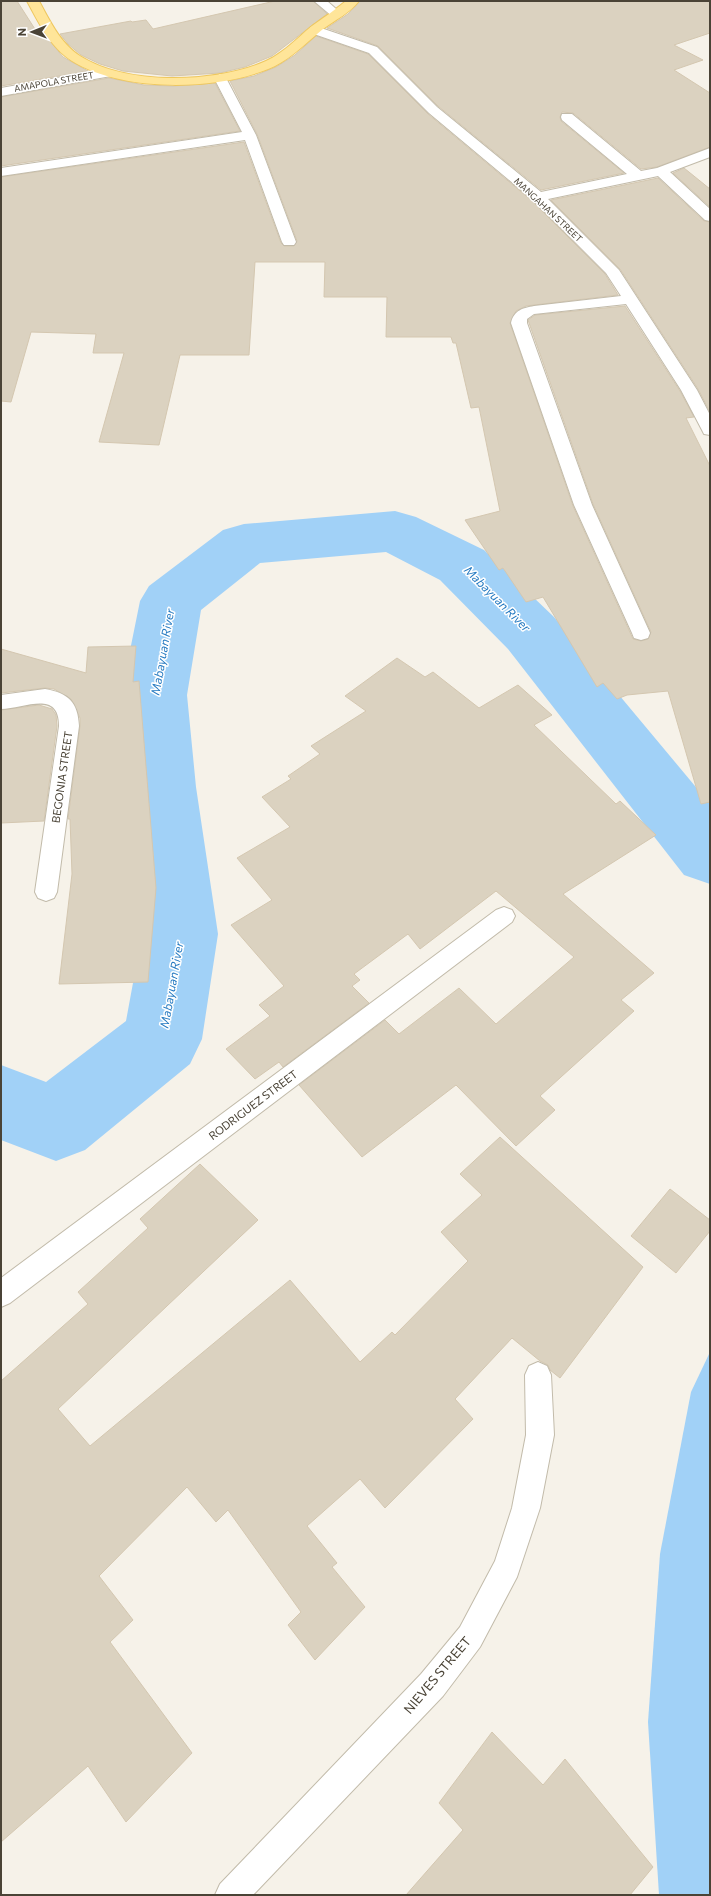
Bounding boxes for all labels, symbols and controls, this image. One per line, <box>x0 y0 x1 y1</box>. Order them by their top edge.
north arrow <box>12 12 52 52</box>
text: N <box>15 28 28 36</box>
street label: AMAPOLA STREET <box>13 69 95 94</box>
street label: MANGAHAN STREET <box>512 175 585 244</box>
water label: Mabayuan River <box>462 562 534 635</box>
water label: Mabayuan River <box>148 606 177 696</box>
street label: BEGONIA STREET <box>49 730 74 824</box>
water label: Mabayuan River <box>157 939 186 1029</box>
street label: RODRIGUEZ STREET <box>206 1067 300 1142</box>
street label: NIEVES STREET <box>400 1633 474 1717</box>

